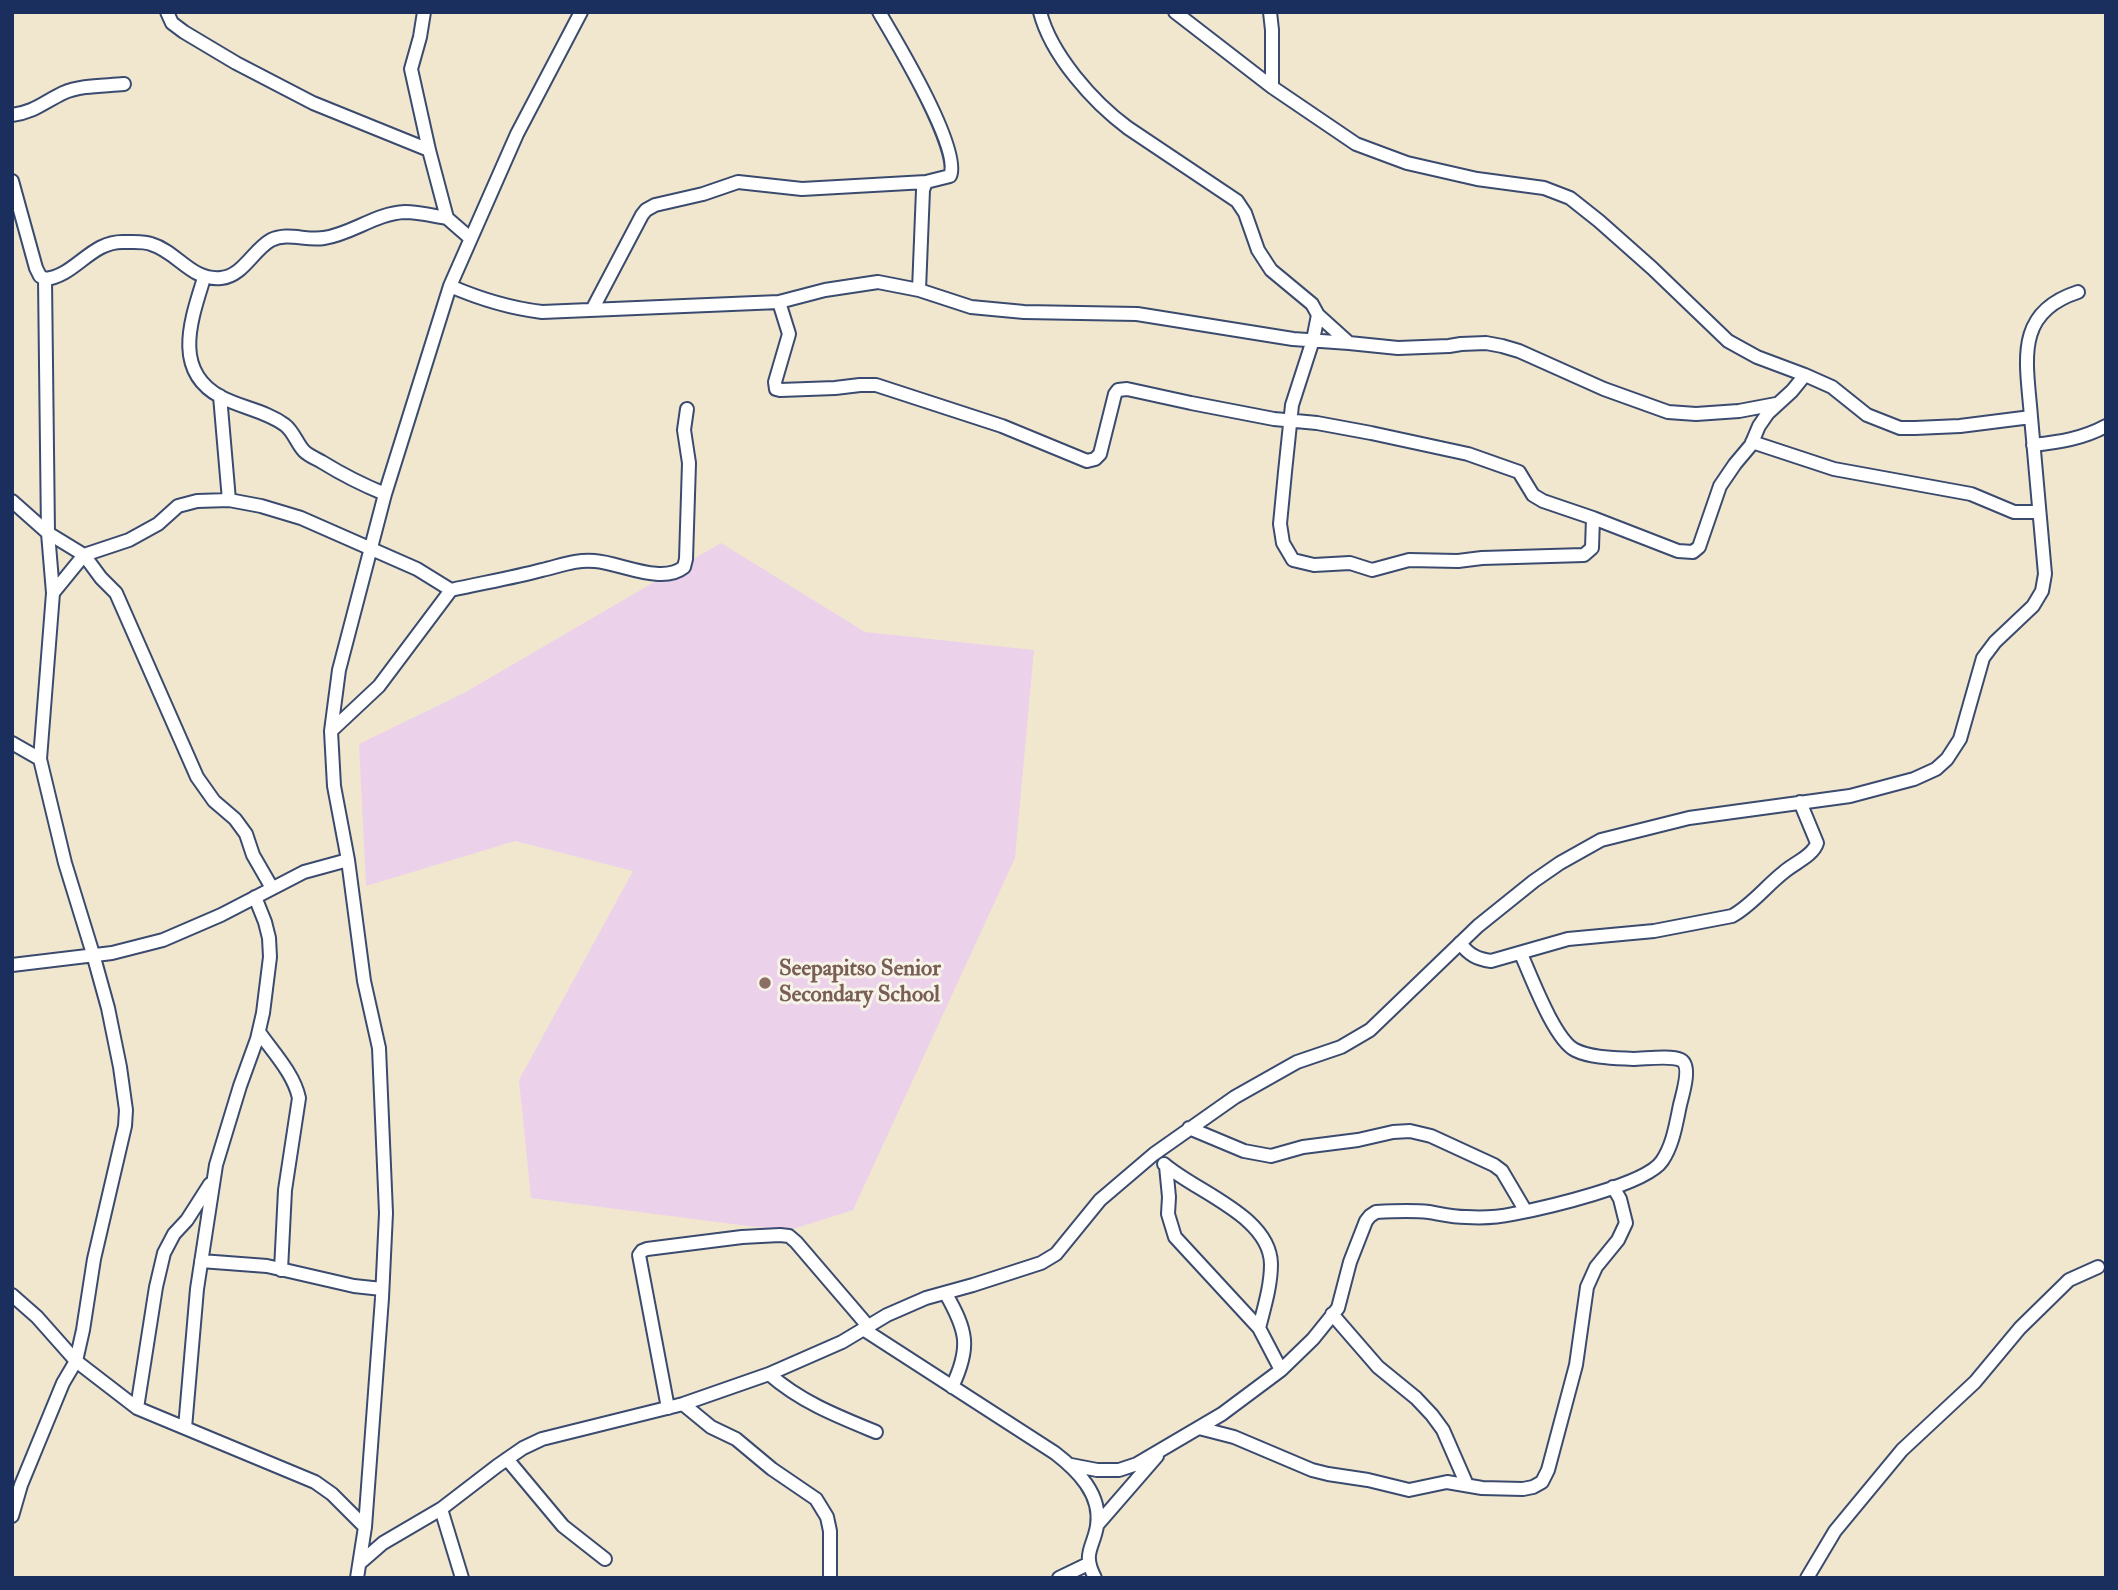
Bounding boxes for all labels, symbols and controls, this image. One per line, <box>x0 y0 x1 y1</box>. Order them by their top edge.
place label: Seepapitso Senior Secondary School <box>779 956 941 1010</box>
marker: Seepapitso Senior Secondary School <box>757 975 773 991</box>

